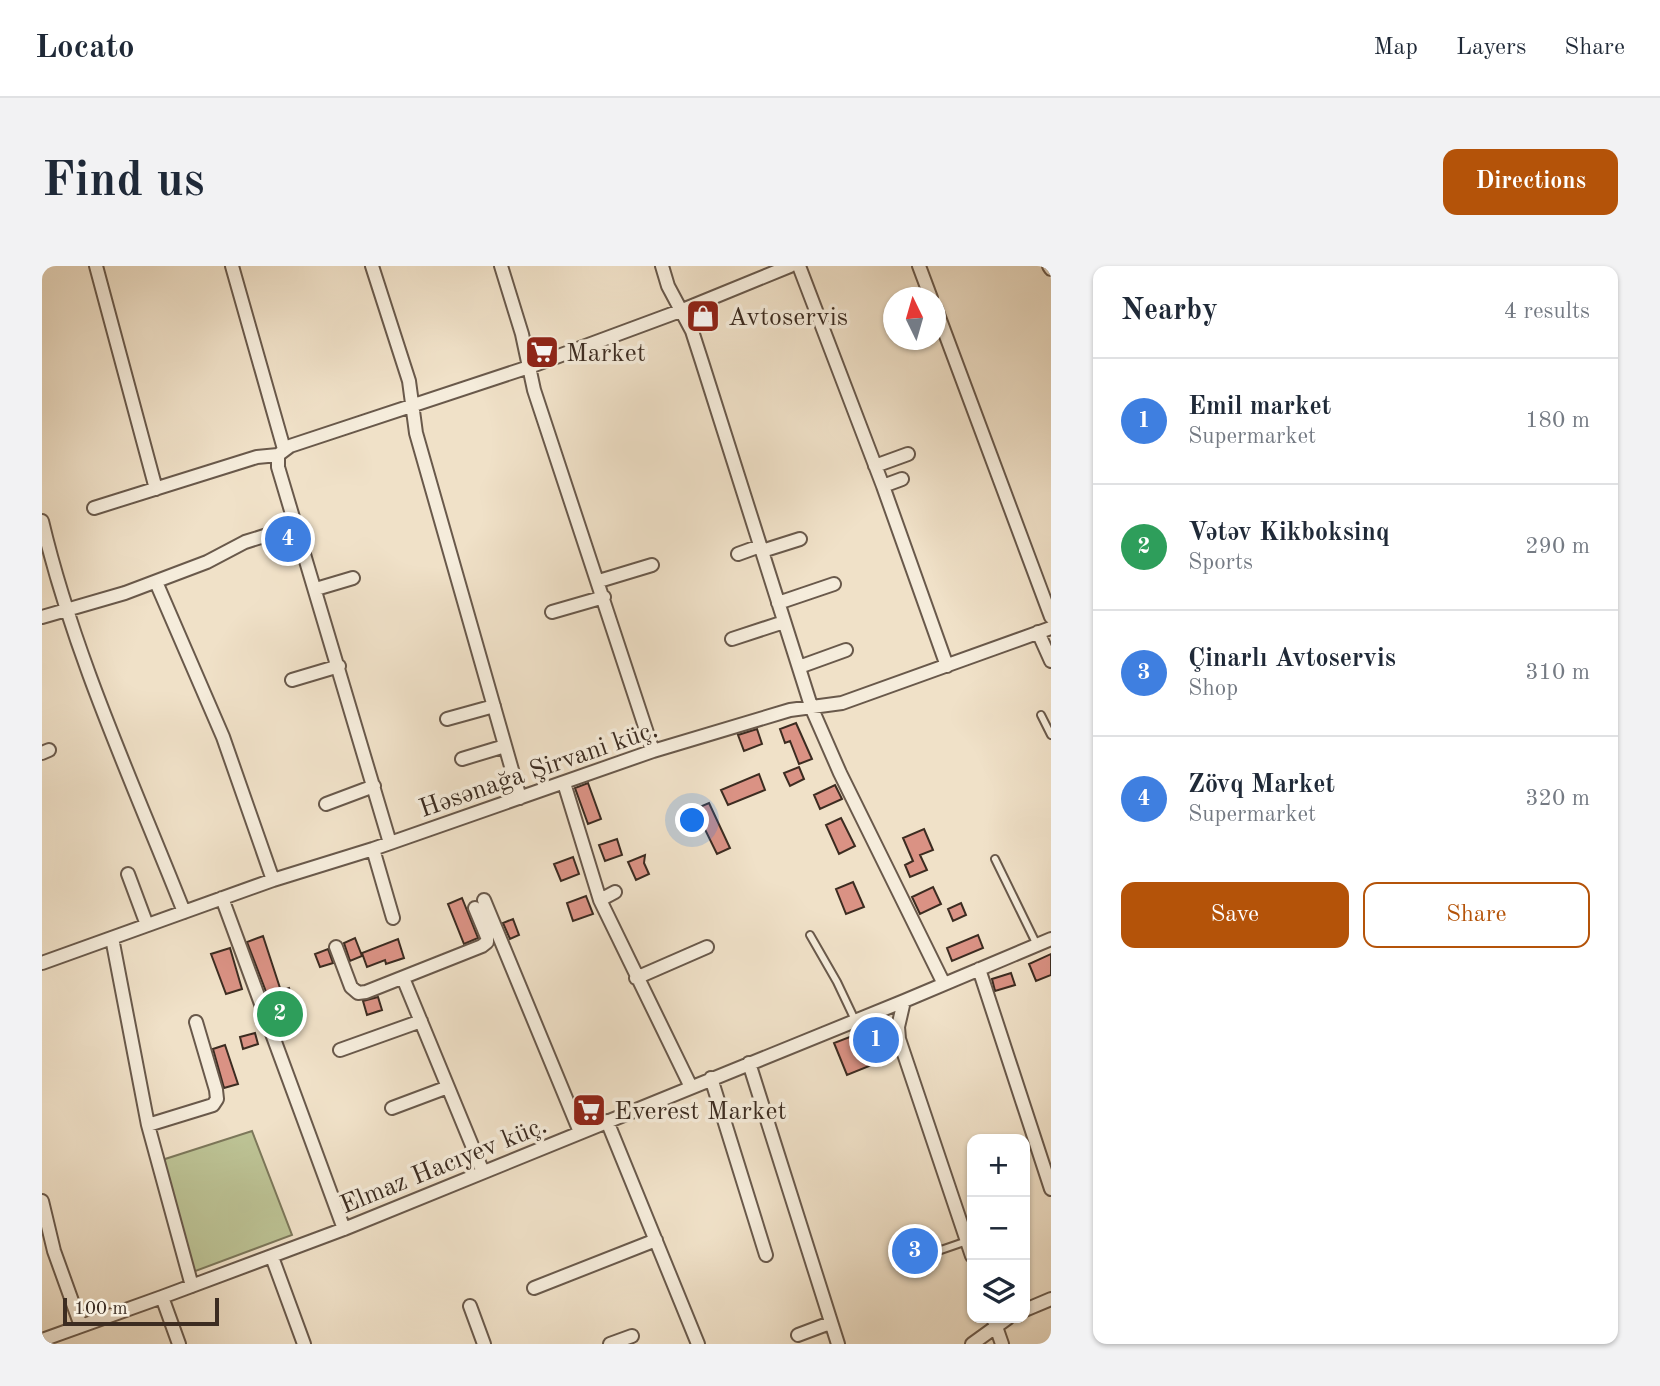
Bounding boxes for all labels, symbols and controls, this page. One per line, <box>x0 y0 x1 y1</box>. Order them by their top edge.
text: Locato <box>35 32 135 65</box>
text: Map <box>1374 36 1418 60</box>
text: Layers <box>1456 36 1526 60</box>
text: Share <box>1564 36 1625 60</box>
button: Directions <box>1443 149 1618 215</box>
text: Find us <box>42 158 205 207</box>
north arrow <box>883 287 946 350</box>
text: Nearby <box>1121 296 1218 326</box>
shop icon: Avtoservis <box>684 297 722 335</box>
text: 4 results <box>1504 300 1590 323</box>
place label: Avtoservis <box>728 305 848 331</box>
supermarket icon: Market <box>523 333 561 371</box>
place label: Market <box>566 341 646 367</box>
text: Emil market <box>1188 394 1331 420</box>
text: 1 <box>1137 409 1151 432</box>
text: 180 m <box>1525 409 1590 432</box>
text: Supermarket <box>1188 425 1316 448</box>
pin: 4 <box>265 513 311 565</box>
text: Vətəv Kikboksinq <box>1188 520 1390 546</box>
text: 2 <box>1137 535 1151 558</box>
text: 290 m <box>1525 535 1590 558</box>
text: Sports <box>1188 551 1253 574</box>
text: Çinarlı Avtoservis <box>1188 646 1396 672</box>
text: 3 <box>1137 661 1151 684</box>
text: 310 m <box>1525 661 1590 684</box>
text: Shop <box>1188 677 1238 700</box>
street label: Həsənağa Şirvani küç. <box>416 717 661 823</box>
text: Zövq Market <box>1188 772 1335 798</box>
text: 4 <box>1137 787 1151 810</box>
text: 320 m <box>1525 787 1590 810</box>
your location <box>675 803 709 837</box>
text: Supermarket <box>1188 803 1316 826</box>
button: Save <box>1121 882 1349 948</box>
button: Share <box>1363 882 1590 948</box>
pin: 2 <box>257 988 303 1040</box>
pin: 1 <box>853 1014 899 1066</box>
supermarket icon: Everest Market <box>570 1091 608 1129</box>
place label: Everest Market <box>614 1099 787 1125</box>
street label: Elmaz Hacıyev küç. <box>337 1113 551 1219</box>
map controls <box>967 1134 1030 1323</box>
button: + <box>967 1134 1030 1197</box>
button: − <box>967 1197 1030 1260</box>
pin: 3 <box>892 1225 938 1277</box>
button: layers <box>967 1260 1030 1323</box>
scale bar <box>63 1295 219 1327</box>
text: 100 m <box>74 1300 127 1319</box>

